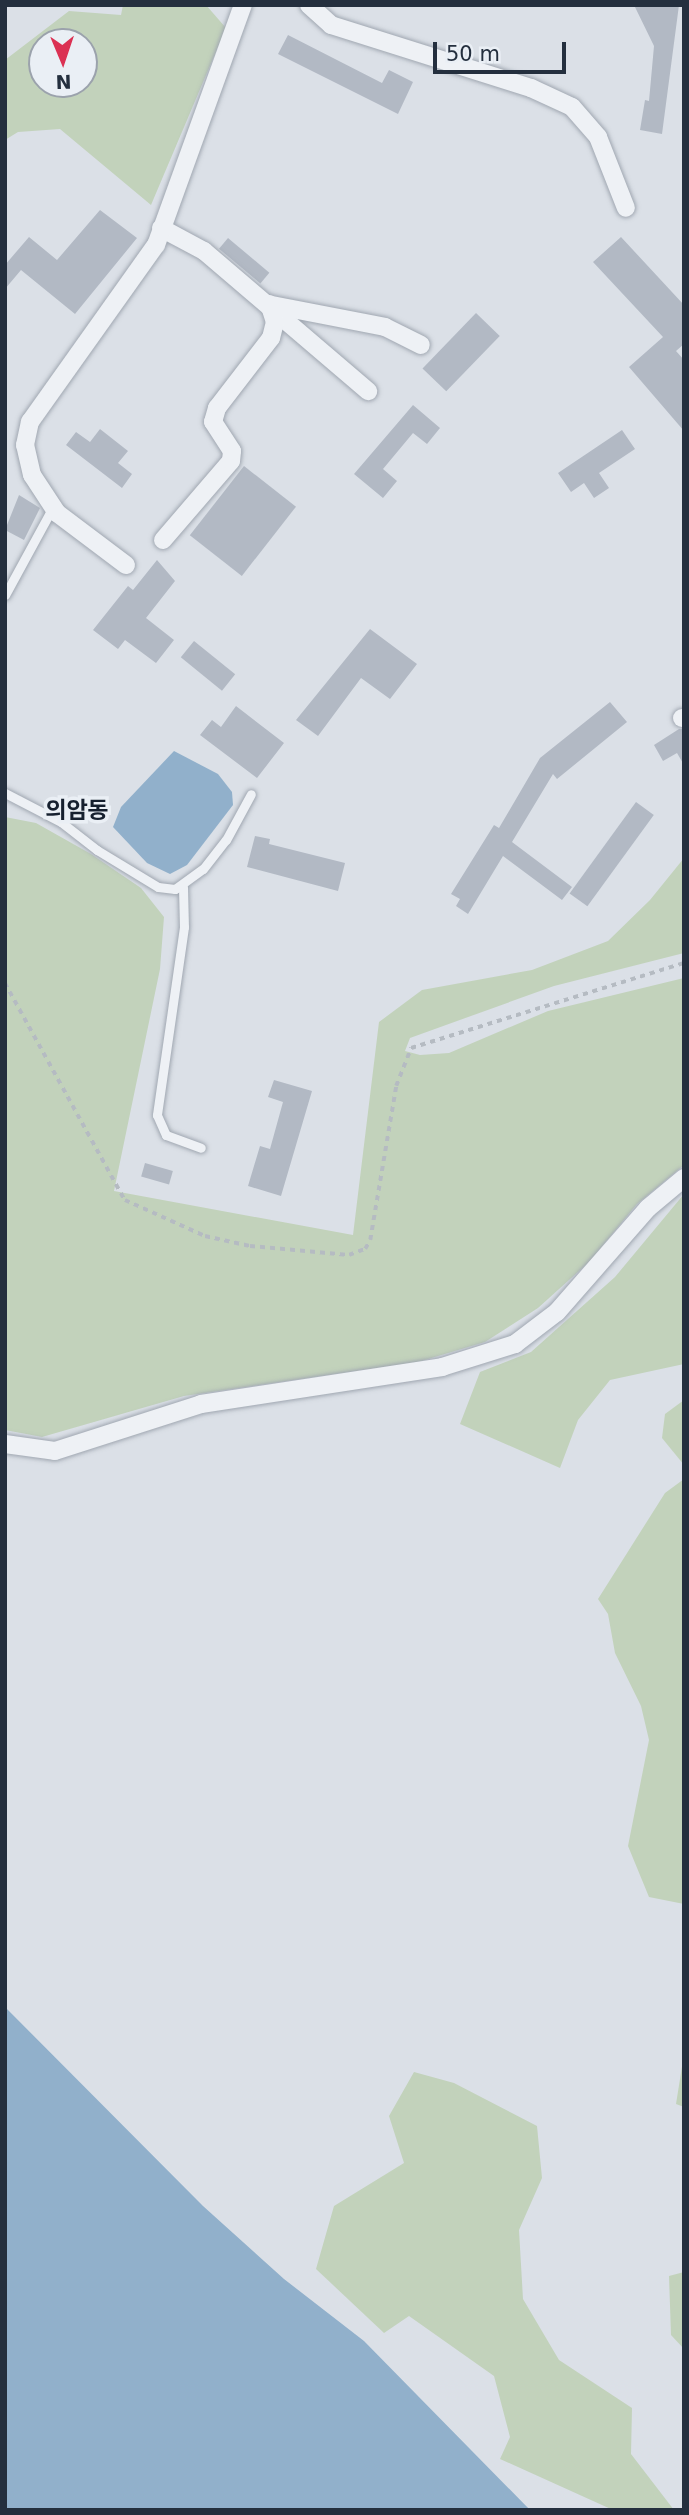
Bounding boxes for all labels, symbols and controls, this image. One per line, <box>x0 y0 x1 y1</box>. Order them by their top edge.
north arrow <box>28 28 98 98</box>
scale bar <box>437 28 570 72</box>
text: 50 m <box>446 42 500 66</box>
text: N <box>55 71 72 93</box>
district label: 의암동 <box>45 796 109 824</box>

